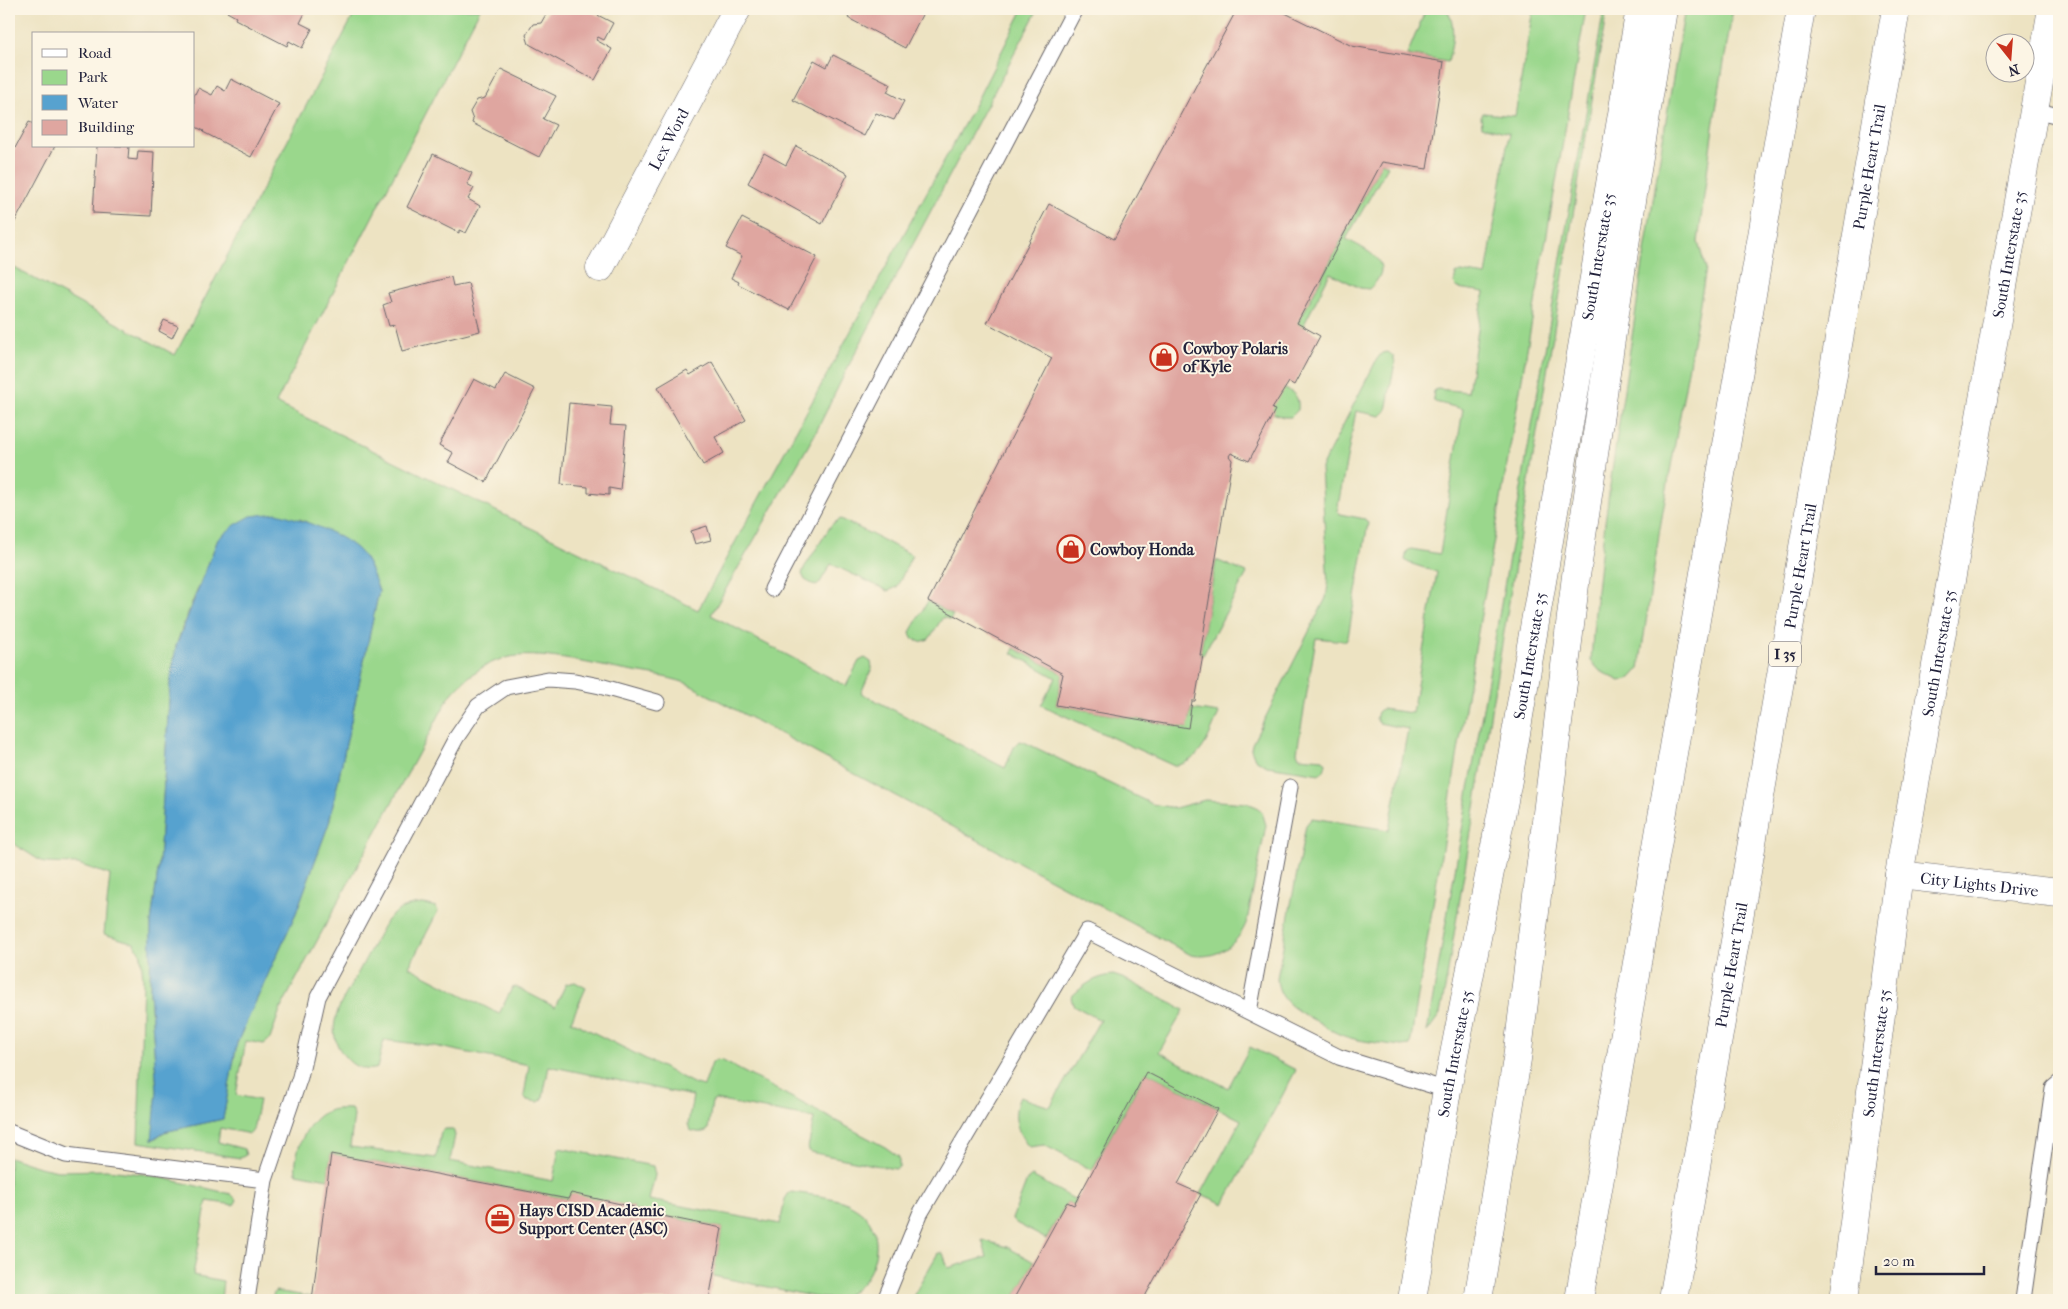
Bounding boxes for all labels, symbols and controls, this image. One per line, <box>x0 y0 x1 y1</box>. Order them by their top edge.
legend <box>32 32 195 148</box>
north arrow <box>1986 32 2036 82</box>
text: Road <box>78 44 112 62</box>
text: N <box>2006 60 2021 80</box>
text: Park <box>78 68 108 86</box>
text: Water <box>77 94 118 112</box>
street label: Purple Heart Trail <box>1849 102 1890 231</box>
street label: Lex Word <box>645 105 693 173</box>
text: Building <box>78 118 135 136</box>
street label: South Interstate 35 <box>1989 189 2030 319</box>
street label: South Interstate 35 <box>1578 191 1618 322</box>
place label: Cowboy Polaris of Kyle <box>1183 339 1288 377</box>
shop icon: Cowboy Polaris of Kyle <box>1149 342 1179 372</box>
street label: Purple Heart Trail <box>1780 501 1821 630</box>
shop icon: Cowboy Honda <box>1056 534 1086 564</box>
place label: Cowboy Honda <box>1090 540 1195 560</box>
street label: South Interstate 35 <box>1918 588 1959 718</box>
street label: South Interstate 35 <box>1510 591 1550 721</box>
road number: I 35 <box>1769 642 1801 666</box>
street label: City Lights Drive <box>1919 868 2040 901</box>
street label: Purple Heart Trail <box>1711 900 1752 1029</box>
street label: South Interstate 35 <box>1859 988 1894 1118</box>
street label: South Interstate 35 <box>1434 989 1476 1119</box>
place label: Hays CISD Academic Support Center (ASC) <box>519 1201 668 1239</box>
office icon: Hays CISD Academic Support Center (ASC) <box>485 1204 515 1234</box>
scale bar <box>1876 1244 1983 1276</box>
text: 20 m <box>1883 1252 1915 1270</box>

